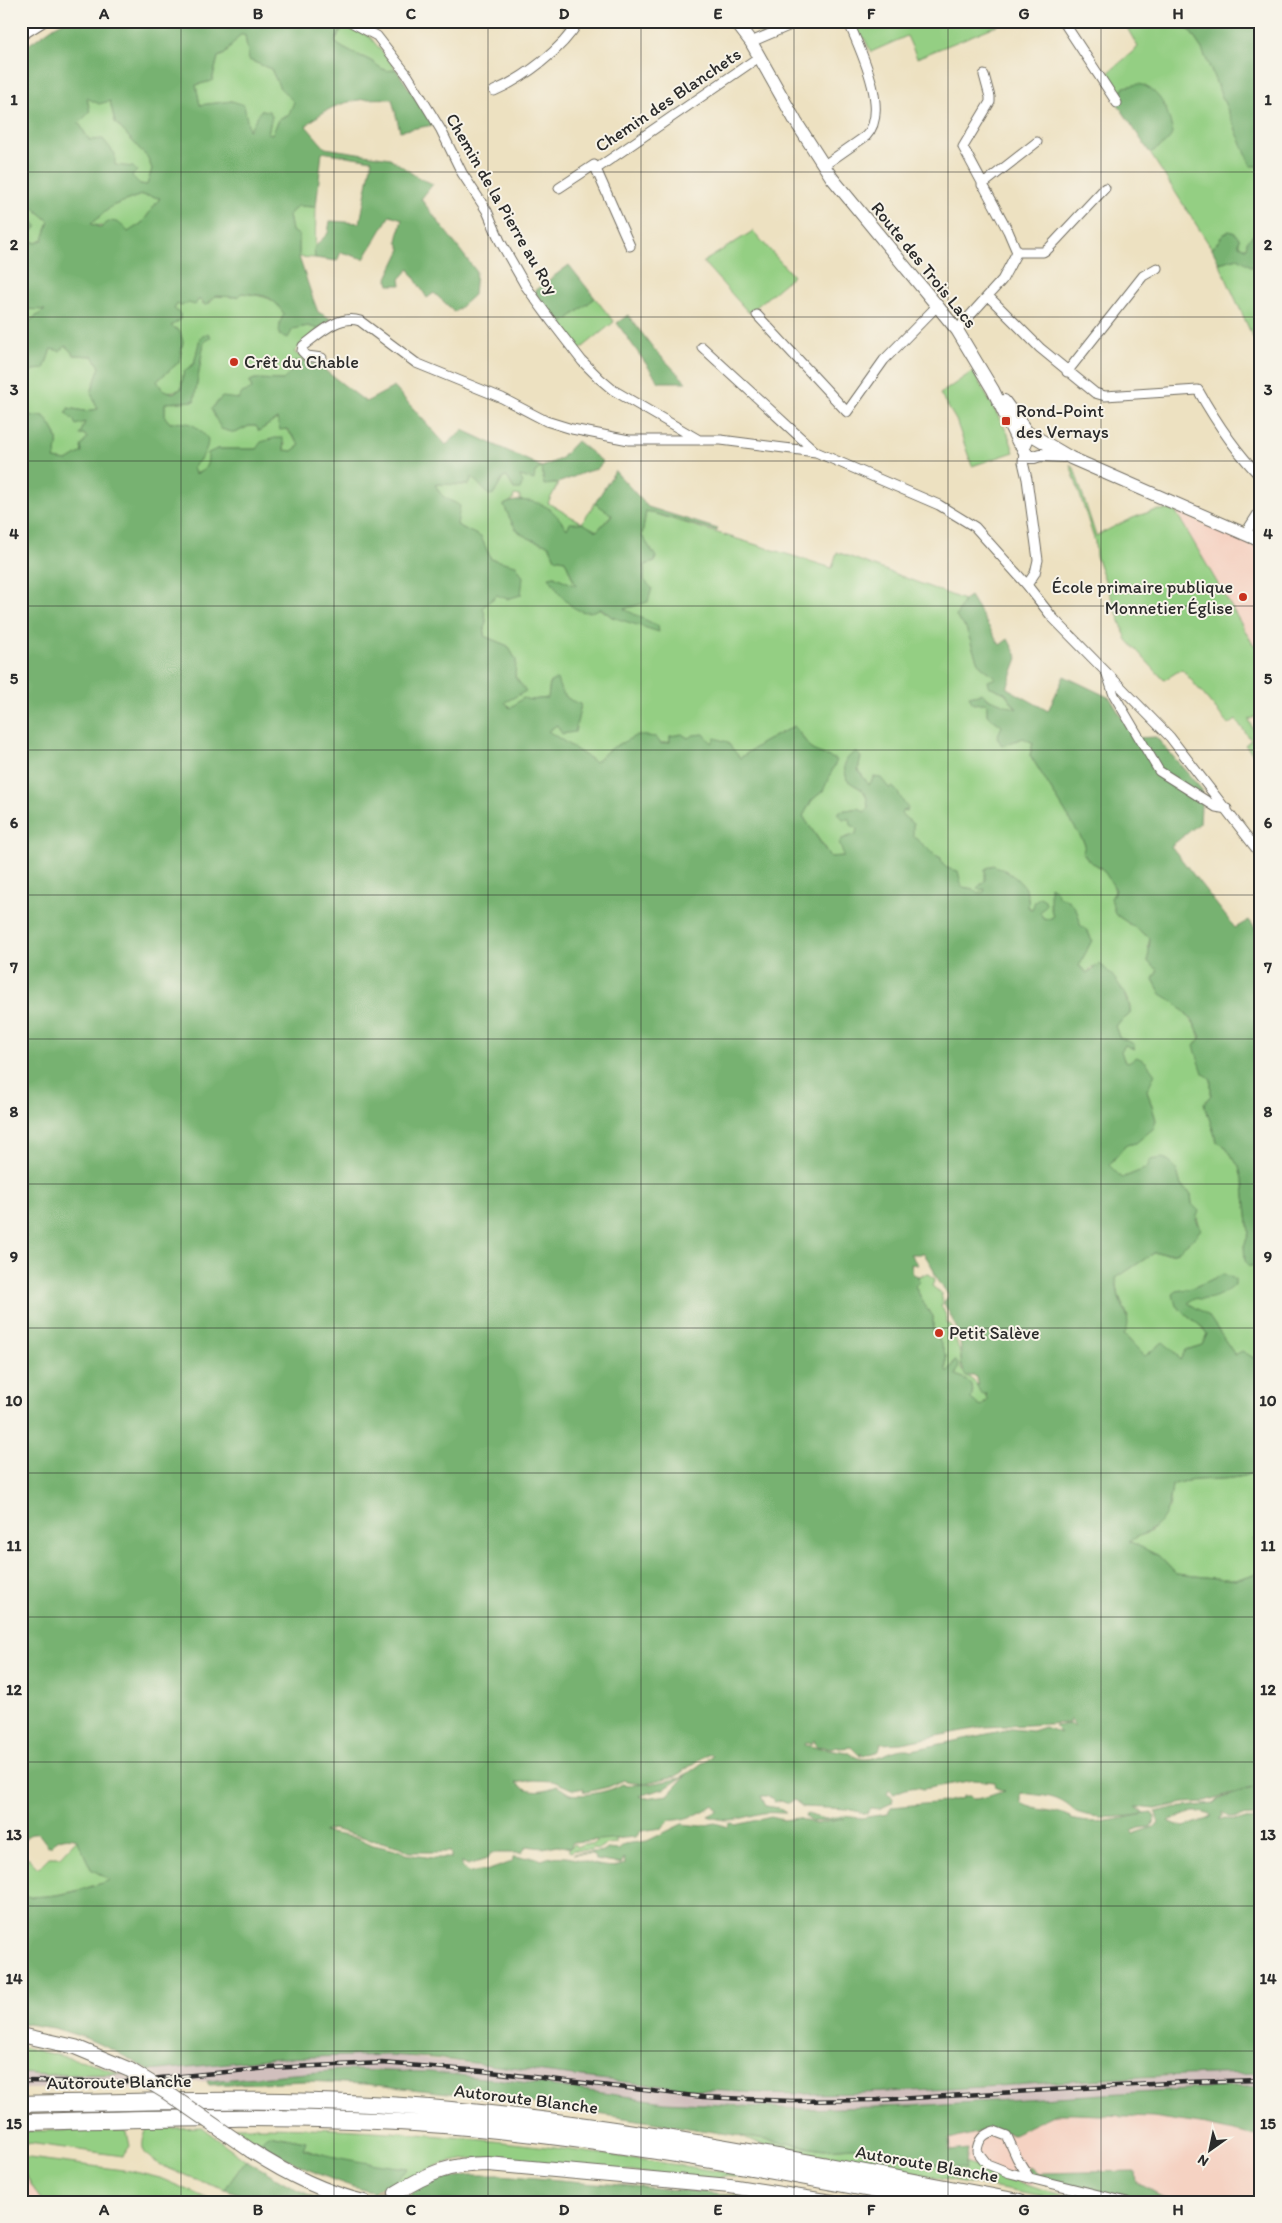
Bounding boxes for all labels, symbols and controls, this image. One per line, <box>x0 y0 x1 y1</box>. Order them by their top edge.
text: A <box>98 4 110 23</box>
text: B <box>253 4 264 23</box>
text: C <box>406 4 417 23</box>
text: D <box>559 4 570 23</box>
text: E <box>714 4 723 23</box>
text: F <box>867 4 876 23</box>
text: G <box>1018 4 1030 23</box>
text: H <box>1172 4 1184 23</box>
street label: Chemin des Blanchets <box>591 43 745 157</box>
text: 1 <box>10 90 18 109</box>
text: 1 <box>1264 90 1272 109</box>
street label: Chemin de la Pierre au Roy <box>441 109 563 299</box>
street label: Route des Trois Lacs <box>866 197 982 333</box>
text: 2 <box>10 235 19 254</box>
text: 2 <box>1264 235 1273 254</box>
place label: Crêt du Chable <box>244 351 359 373</box>
marker: Crêt du Chable <box>228 356 240 368</box>
text: 3 <box>10 380 19 399</box>
text: 3 <box>1264 380 1273 399</box>
place label: Rond-Point des Vernays <box>1016 400 1109 443</box>
marker: Rond-Point des Vernays <box>1000 415 1012 427</box>
text: 4 <box>9 524 19 543</box>
text: 4 <box>1263 524 1273 543</box>
place label: École primaire publique Monnetier Église <box>1052 576 1233 619</box>
marker: École primaire publique Monnetier Église <box>1237 591 1249 603</box>
text: 5 <box>10 669 19 688</box>
text: 5 <box>1264 669 1273 688</box>
text: 6 <box>10 813 19 832</box>
text: 6 <box>1264 813 1273 832</box>
text: 7 <box>9 958 18 977</box>
text: 7 <box>1263 958 1272 977</box>
text: 8 <box>10 1102 19 1121</box>
text: 8 <box>1264 1102 1273 1121</box>
text: 9 <box>10 1247 18 1266</box>
text: 9 <box>1264 1247 1272 1266</box>
place label: Petit Salève <box>949 1322 1040 1344</box>
marker: Petit Salève <box>933 1327 945 1339</box>
text: 10 <box>5 1391 23 1410</box>
text: 10 <box>1259 1391 1277 1410</box>
text: 11 <box>7 1536 22 1555</box>
text: 11 <box>1261 1536 1276 1555</box>
text: 12 <box>6 1680 23 1699</box>
text: 12 <box>1260 1680 1277 1699</box>
text: 13 <box>6 1825 22 1844</box>
text: 13 <box>1260 1825 1276 1844</box>
text: 14 <box>5 1969 23 1988</box>
text: 14 <box>1259 1969 1277 1988</box>
street label: Autoroute Blanche <box>46 2070 192 2094</box>
street label: Autoroute Blanche <box>453 2079 599 2119</box>
text: 15 <box>6 2114 23 2133</box>
text: 15 <box>1260 2114 1277 2133</box>
north arrow <box>1184 2126 1234 2176</box>
street label: Autoroute Blanche <box>854 2141 1000 2187</box>
text: N <box>1195 2151 1212 2170</box>
text: A <box>98 2200 110 2219</box>
text: B <box>253 2200 264 2219</box>
text: C <box>406 2200 417 2219</box>
text: D <box>559 2200 570 2219</box>
text: E <box>714 2200 723 2219</box>
text: F <box>867 2200 876 2219</box>
text: G <box>1018 2200 1030 2219</box>
text: H <box>1172 2200 1184 2219</box>

